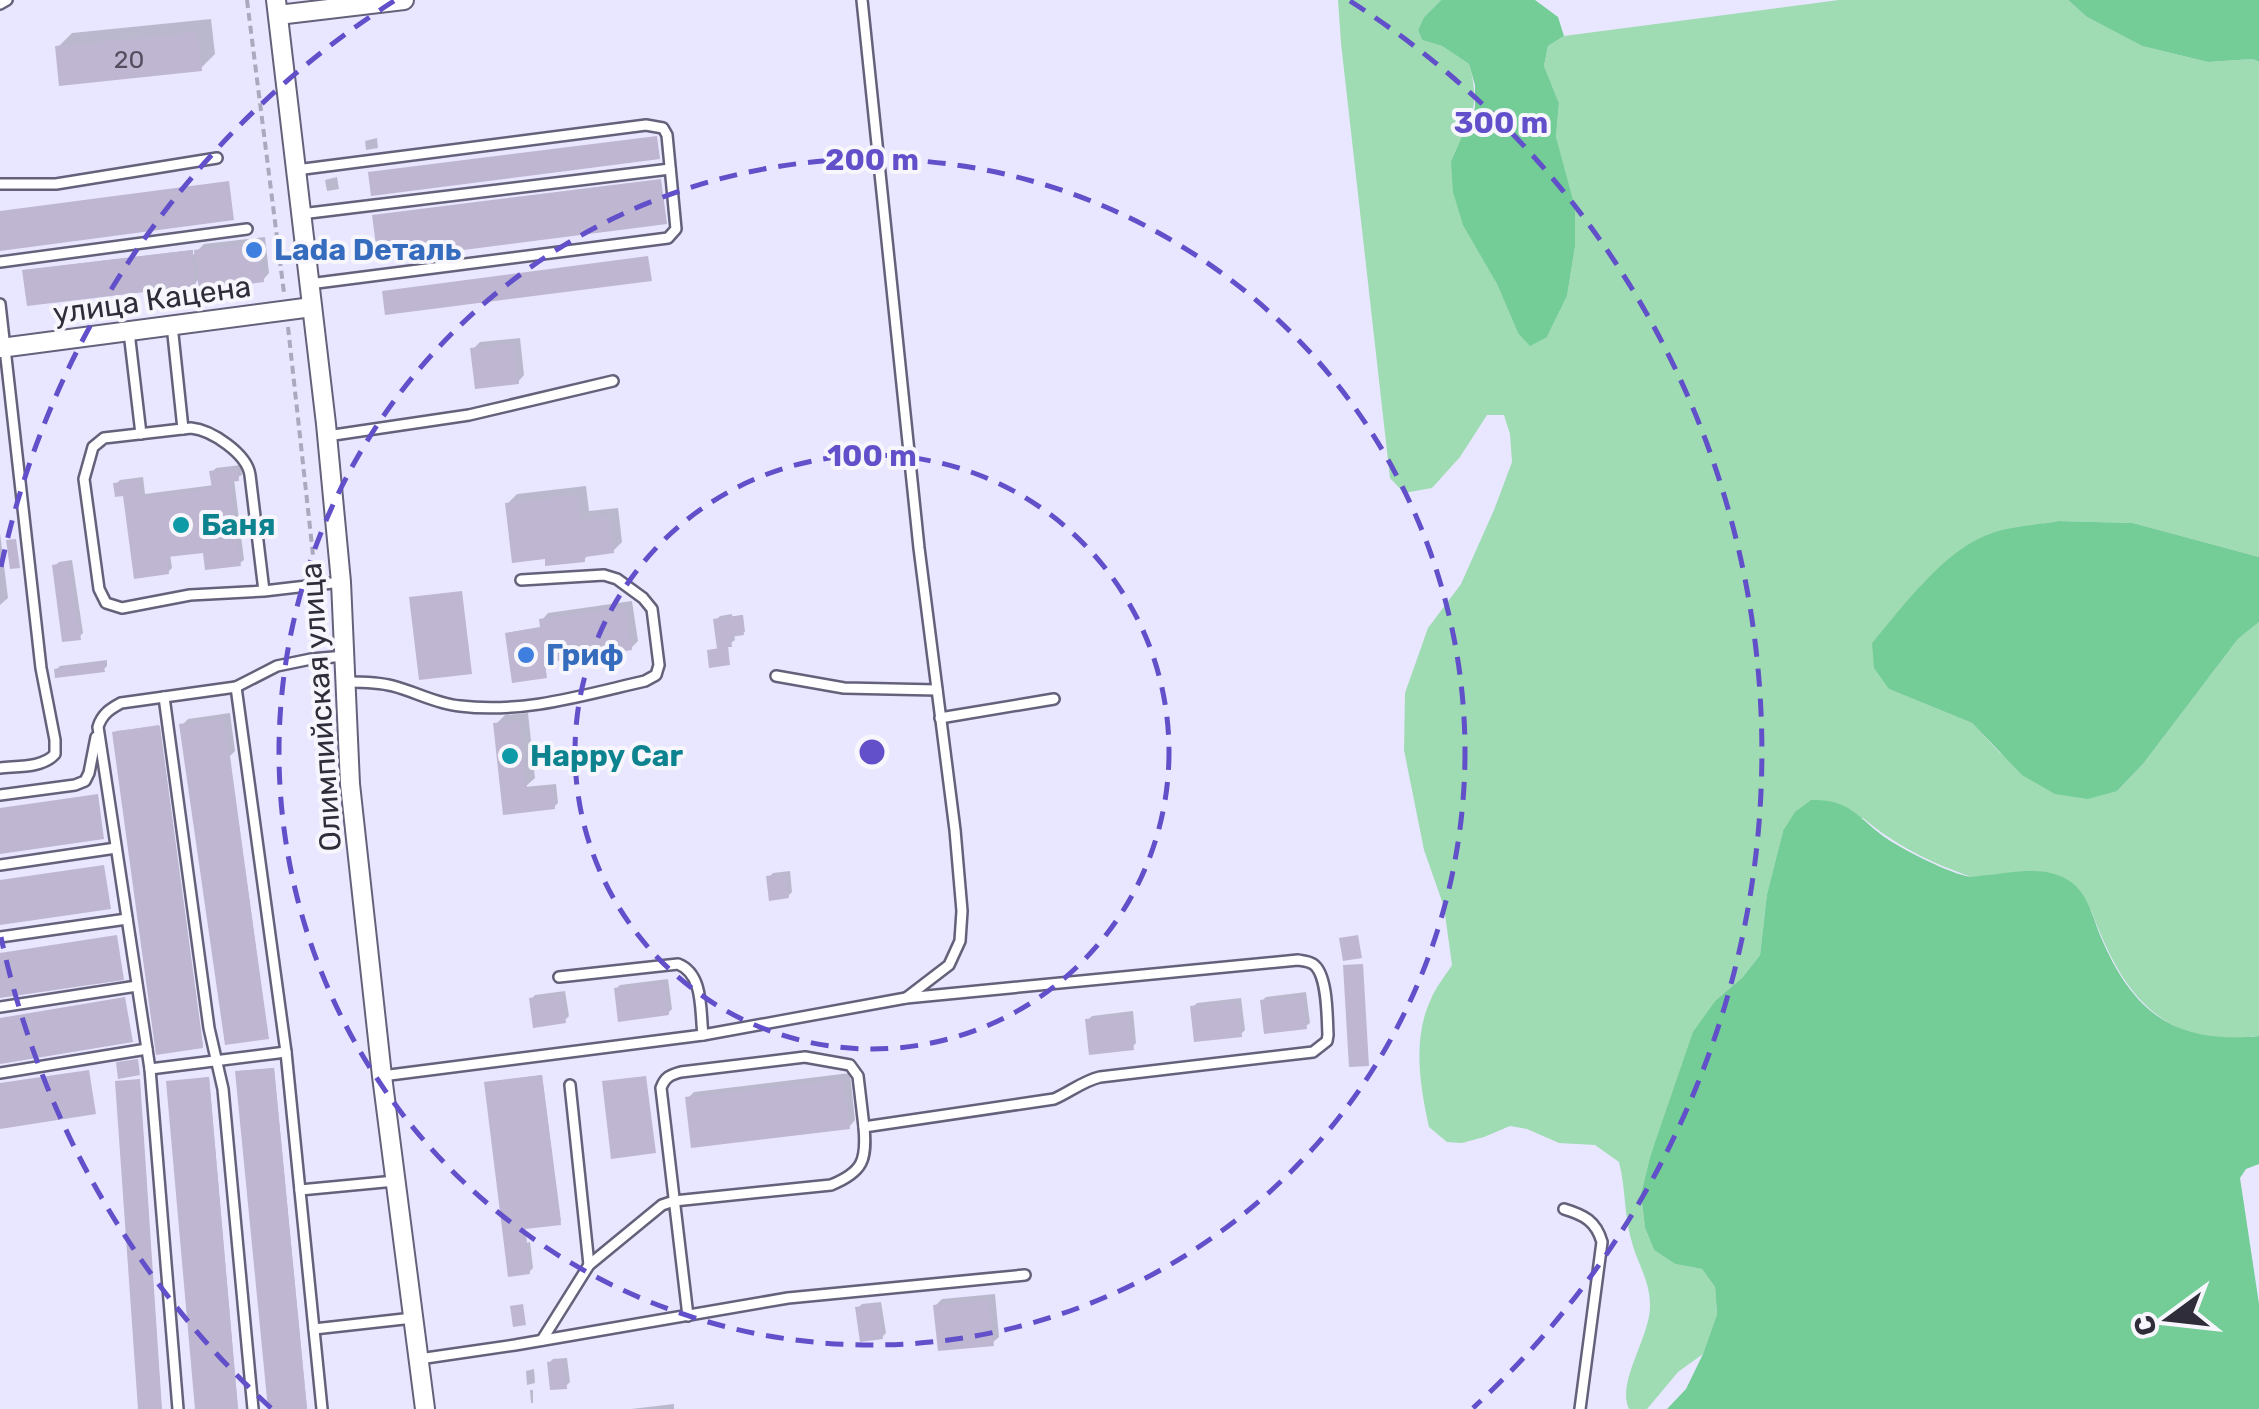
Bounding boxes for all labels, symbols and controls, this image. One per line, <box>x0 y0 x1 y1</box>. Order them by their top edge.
house number: 20 <box>114 45 144 74</box>
text: 300 m <box>1454 105 1548 141</box>
text: 200 m <box>825 142 919 178</box>
place label: Lada Dеталь <box>274 232 462 268</box>
marker: Lada Dеталь <box>243 239 265 261</box>
street label: улица Кацена <box>51 268 253 332</box>
text: 100 m <box>827 438 917 474</box>
place label: Баня <box>201 507 276 543</box>
marker: Баня <box>170 514 192 536</box>
street label: Олимпийская улица <box>293 561 349 853</box>
place label: Гриф <box>546 637 624 673</box>
marker: Гриф <box>515 644 537 666</box>
centre of rings <box>854 734 890 770</box>
place label: Happy Car <box>530 738 684 774</box>
marker: Happy Car <box>499 745 521 767</box>
north arrow <box>2119 1269 2219 1369</box>
text: С <box>2127 1312 2164 1339</box>

